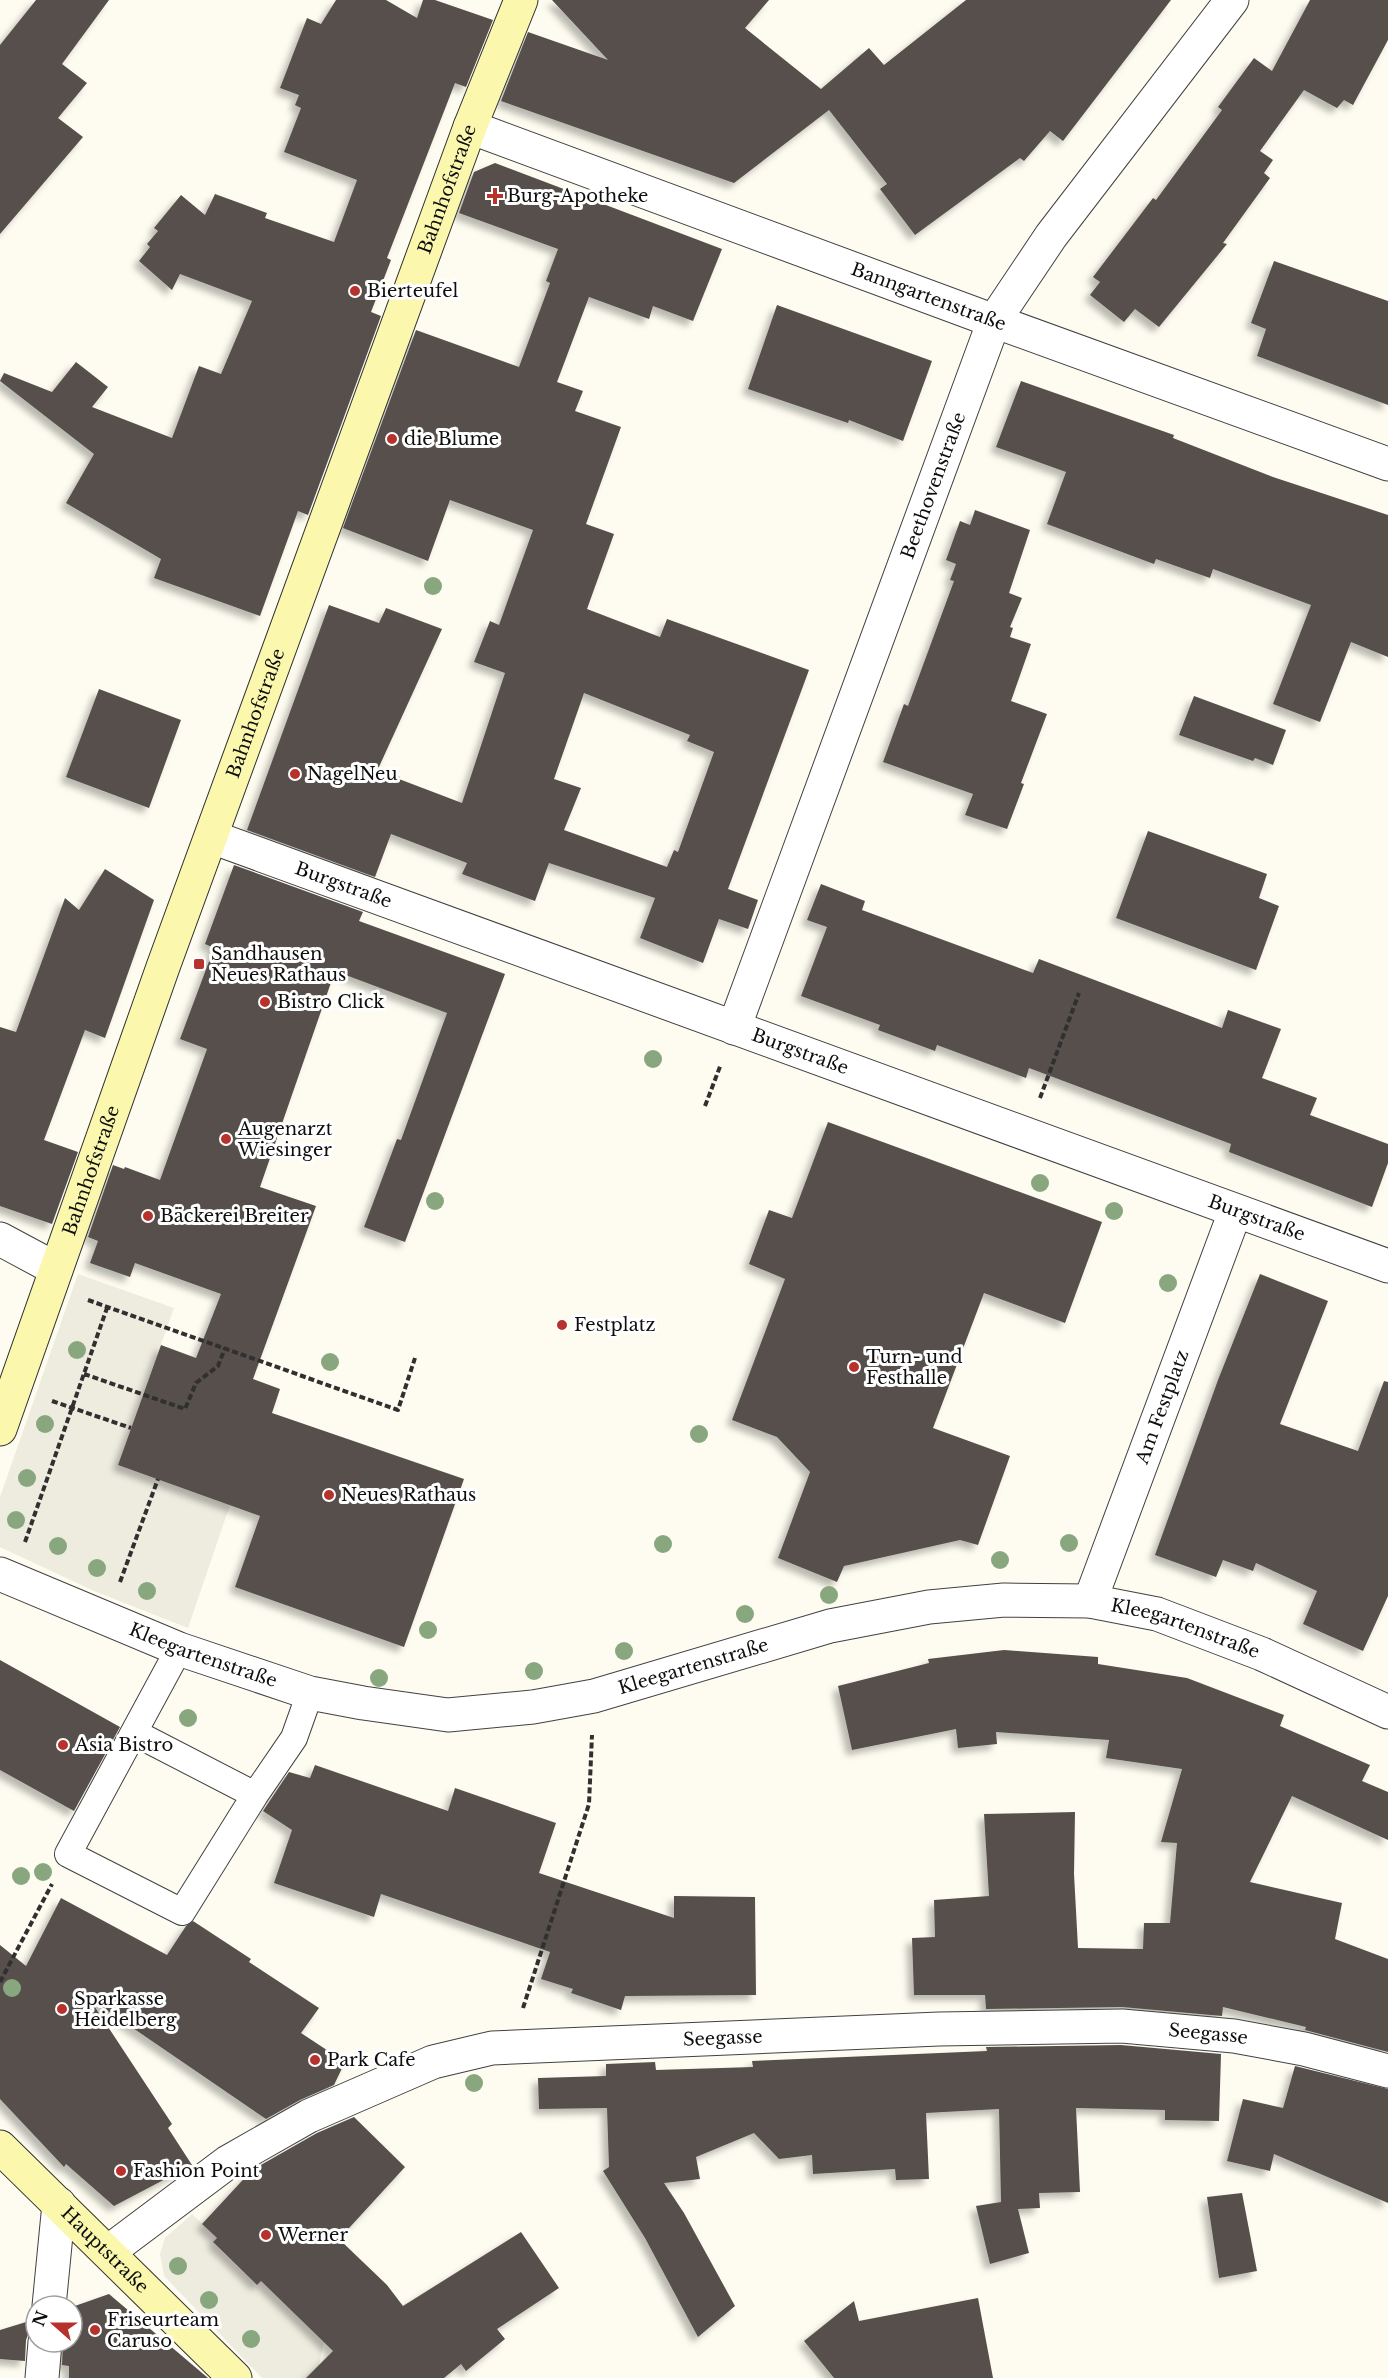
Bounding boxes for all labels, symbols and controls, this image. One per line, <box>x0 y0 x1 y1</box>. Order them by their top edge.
street label: Bahnhofstraße <box>414 121 481 257</box>
place label: Burg-Apotheke <box>507 185 648 207</box>
marker: Burg-Apotheke <box>488 189 502 203</box>
street label: Banngartenstraße <box>848 258 1009 335</box>
place label: Bierteufel <box>367 280 459 302</box>
marker: Bierteufel <box>348 284 362 298</box>
street label: Beethovenstraße <box>896 409 971 562</box>
place label: die Blume <box>404 428 499 450</box>
marker: die Blume <box>385 432 399 446</box>
street label: Bahnhofstraße <box>222 645 289 781</box>
place label: NagelNeu <box>307 763 398 785</box>
marker: NagelNeu <box>288 767 302 781</box>
street label: Burgstraße <box>292 857 395 913</box>
place label: Sandhausen Neues Rathaus <box>211 943 346 986</box>
marker: Sandhausen Neues Rathaus <box>192 957 206 971</box>
place label: Bistro Click <box>277 991 384 1013</box>
marker: Bistro Click <box>258 995 272 1009</box>
street label: Burgstraße <box>749 1024 851 1079</box>
street label: Bahnhofstraße <box>58 1103 124 1239</box>
place label: Augenarzt Wiesinger <box>237 1118 333 1161</box>
marker: Augenarzt Wiesinger <box>219 1132 233 1146</box>
street label: Burgstraße <box>1205 1190 1308 1246</box>
place label: Bäckerei Breiter <box>160 1205 309 1227</box>
marker: Bäckerei Breiter <box>141 1209 155 1223</box>
place label: Festplatz <box>574 1314 656 1336</box>
marker: Festplatz <box>555 1318 569 1332</box>
place label: Turn- und Festhalle <box>866 1346 963 1389</box>
street label: Am Festplatz <box>1131 1347 1194 1468</box>
marker: Turn- und Festhalle <box>847 1360 861 1374</box>
place label: Neues Rathaus <box>341 1484 476 1506</box>
marker: Neues Rathaus <box>322 1488 336 1502</box>
street label: Kleegartenstraße <box>1109 1594 1263 1663</box>
street label: Kleegartenstraße <box>126 1618 280 1692</box>
street label: Kleegartenstraße <box>616 1634 771 1699</box>
place label: Asia Bistro <box>74 1734 173 1756</box>
marker: Asia Bistro <box>56 1738 70 1752</box>
place label: Sparkasse Heidelberg <box>74 1988 177 2031</box>
marker: Sparkasse Heidelberg <box>55 2002 69 2016</box>
street label: Seegasse <box>1167 2019 1250 2049</box>
street label: Seegasse <box>682 2026 763 2051</box>
place label: Park Cafe <box>327 2049 416 2071</box>
marker: Park Cafe <box>308 2053 322 2067</box>
place label: Fashion Point <box>133 2160 260 2182</box>
marker: Fashion Point <box>114 2164 128 2178</box>
street label: Hauptstraße <box>56 2202 153 2298</box>
place label: Werner <box>277 2224 348 2246</box>
marker: Werner <box>259 2228 273 2242</box>
north arrow <box>24 2294 84 2354</box>
text: N <box>28 2308 52 2329</box>
place label: Friseurteam Caruso <box>107 2309 219 2352</box>
marker: Friseurteam Caruso <box>88 2323 102 2337</box>

